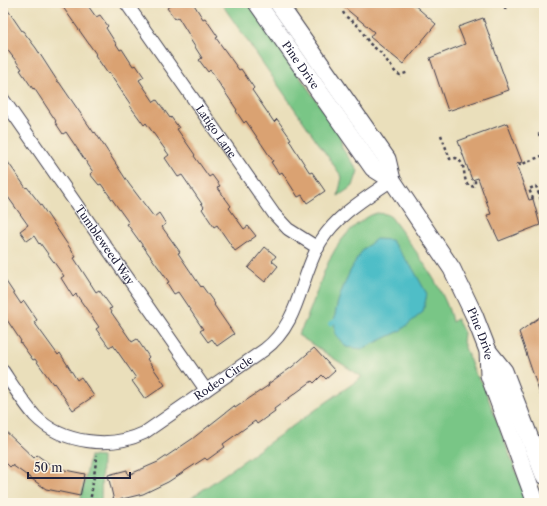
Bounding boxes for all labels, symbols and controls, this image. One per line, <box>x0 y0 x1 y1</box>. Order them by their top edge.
street label: Pine Drive <box>279 39 322 92</box>
street label: Latigo Lane <box>193 102 240 161</box>
street label: Tumbleweed Way <box>72 202 138 288</box>
street label: Pine Drive <box>464 305 496 360</box>
street label: Rodeo Circle <box>191 353 256 403</box>
scale bar <box>28 454 130 480</box>
text: 50 m <box>34 460 63 475</box>

